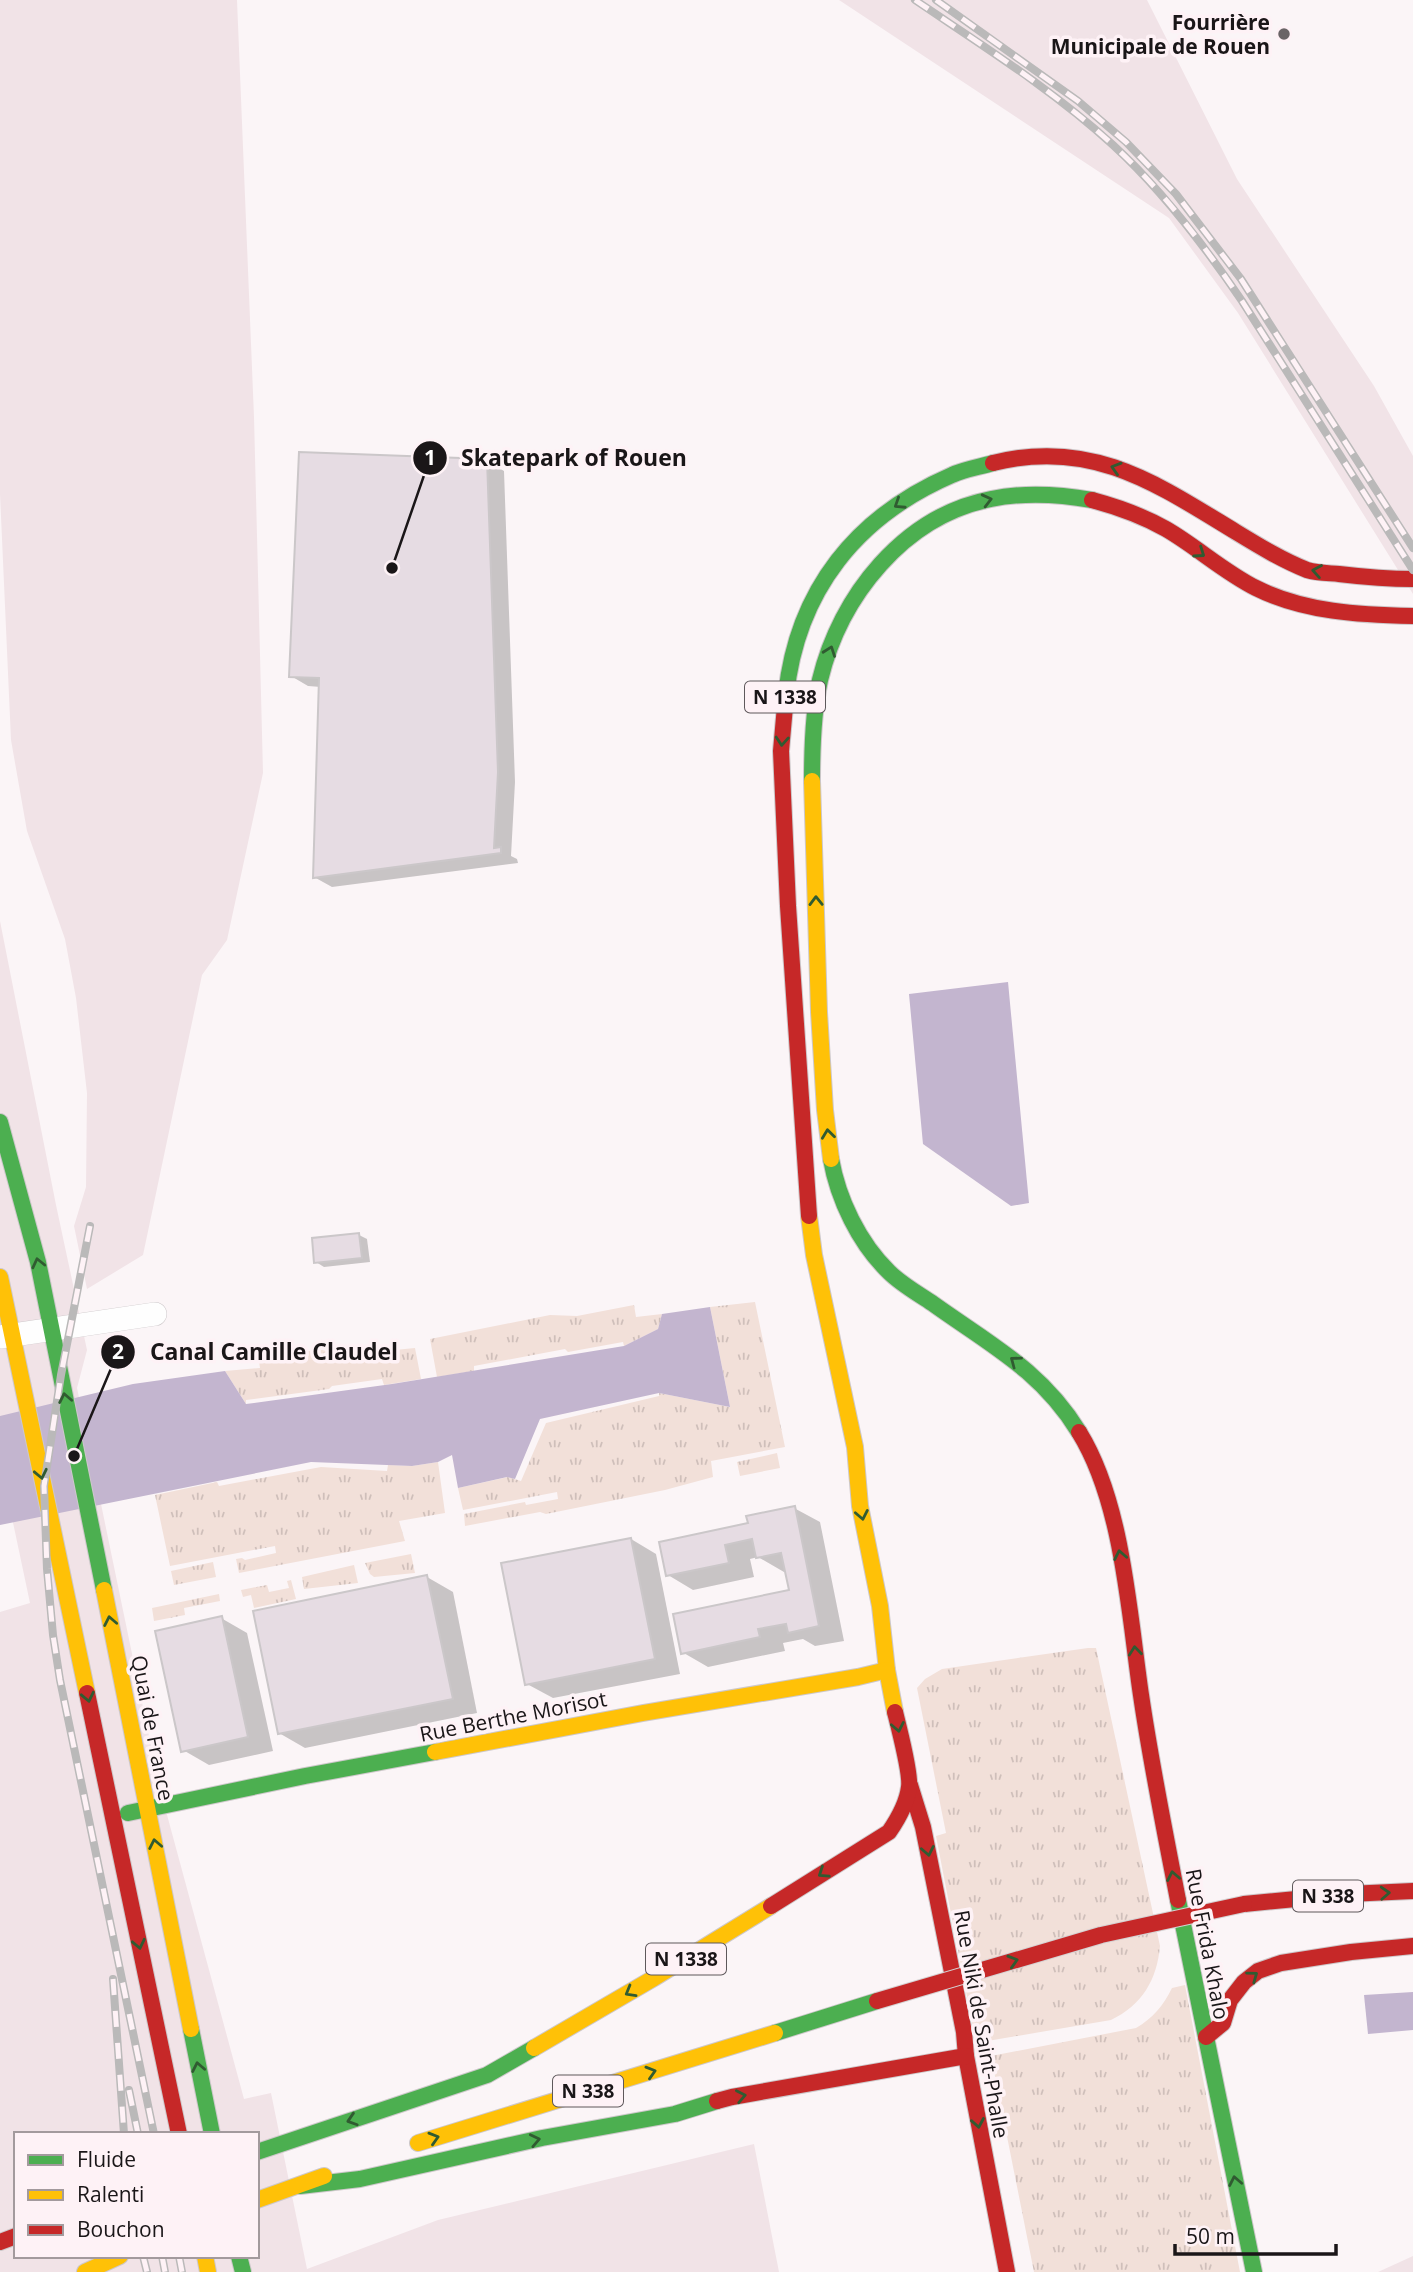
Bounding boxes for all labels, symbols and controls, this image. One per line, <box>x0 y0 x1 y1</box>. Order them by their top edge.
place label: Fourrière Municipale de Rouen <box>1051 8 1270 60</box>
marker: Fourrière Municipale de Rouen <box>1276 26 1292 42</box>
callout: Skatepark of Rouen <box>412 436 701 480</box>
text: Skatepark of Rouen <box>461 441 687 473</box>
text: 1 <box>424 443 436 471</box>
one-way arrow <box>1110 461 1122 476</box>
one-way arrow <box>981 494 993 508</box>
one-way arrow <box>894 495 907 508</box>
one-way arrow <box>1193 545 1206 558</box>
one-way arrow <box>1311 564 1323 579</box>
one-way arrow <box>822 645 836 657</box>
road number: N 1338 <box>745 682 825 712</box>
one-way arrow <box>774 736 789 747</box>
one-way arrow <box>808 895 823 906</box>
one-way arrow <box>821 1128 836 1139</box>
one-way arrow <box>32 1257 46 1269</box>
callout: Canal Camille Claudel <box>101 1330 412 1374</box>
text: Canal Camille Claudel <box>150 1335 398 1367</box>
text: 2 <box>112 1337 124 1365</box>
one-way arrow <box>1010 1356 1022 1369</box>
one-way arrow <box>59 1392 74 1404</box>
one-way arrow <box>33 1468 48 1480</box>
one-way arrow <box>853 1509 868 1521</box>
one-way arrow <box>1114 1549 1129 1561</box>
one-way arrow <box>103 1615 118 1627</box>
one-way arrow <box>1127 1646 1142 1657</box>
street label: Quai de France <box>125 1653 181 1803</box>
street label: Rue Berthe Morisot <box>417 1684 609 1748</box>
one-way arrow <box>79 1691 94 1703</box>
one-way arrow <box>890 1721 905 1733</box>
one-way arrow <box>148 1838 163 1850</box>
one-way arrow <box>920 1845 935 1857</box>
one-way arrow <box>818 1865 831 1878</box>
street label: Rue Frida Khalo <box>1180 1866 1236 2022</box>
one-way arrow <box>1167 1870 1182 1882</box>
road number: N 338 <box>1293 1880 1363 1912</box>
one-way arrow <box>1380 1885 1391 1900</box>
street label: Rue Niki de Saint-Phalle <box>948 1908 1016 2140</box>
one-way arrow <box>131 1938 146 1950</box>
road number: N 1338 <box>646 1943 726 1974</box>
one-way arrow <box>1007 1954 1019 1969</box>
one-way arrow <box>1245 1972 1258 1984</box>
one-way arrow <box>625 1984 637 1997</box>
one-way arrow <box>192 2061 207 2073</box>
one-way arrow <box>645 2066 657 2081</box>
road number: N 338 <box>553 2076 623 2106</box>
one-way arrow <box>735 2089 747 2104</box>
one-way arrow <box>347 2112 359 2127</box>
one-way arrow <box>970 2117 985 2129</box>
legend <box>14 2132 259 2258</box>
one-way arrow <box>427 2132 439 2147</box>
one-way arrow <box>529 2134 541 2149</box>
text: Fluide <box>77 2145 136 2173</box>
one-way arrow <box>1229 2175 1244 2187</box>
text: Ralenti <box>77 2180 144 2208</box>
scale bar <box>1175 2212 1336 2256</box>
text: Bouchon <box>77 2215 165 2243</box>
text: 50 m <box>1186 2222 1235 2250</box>

